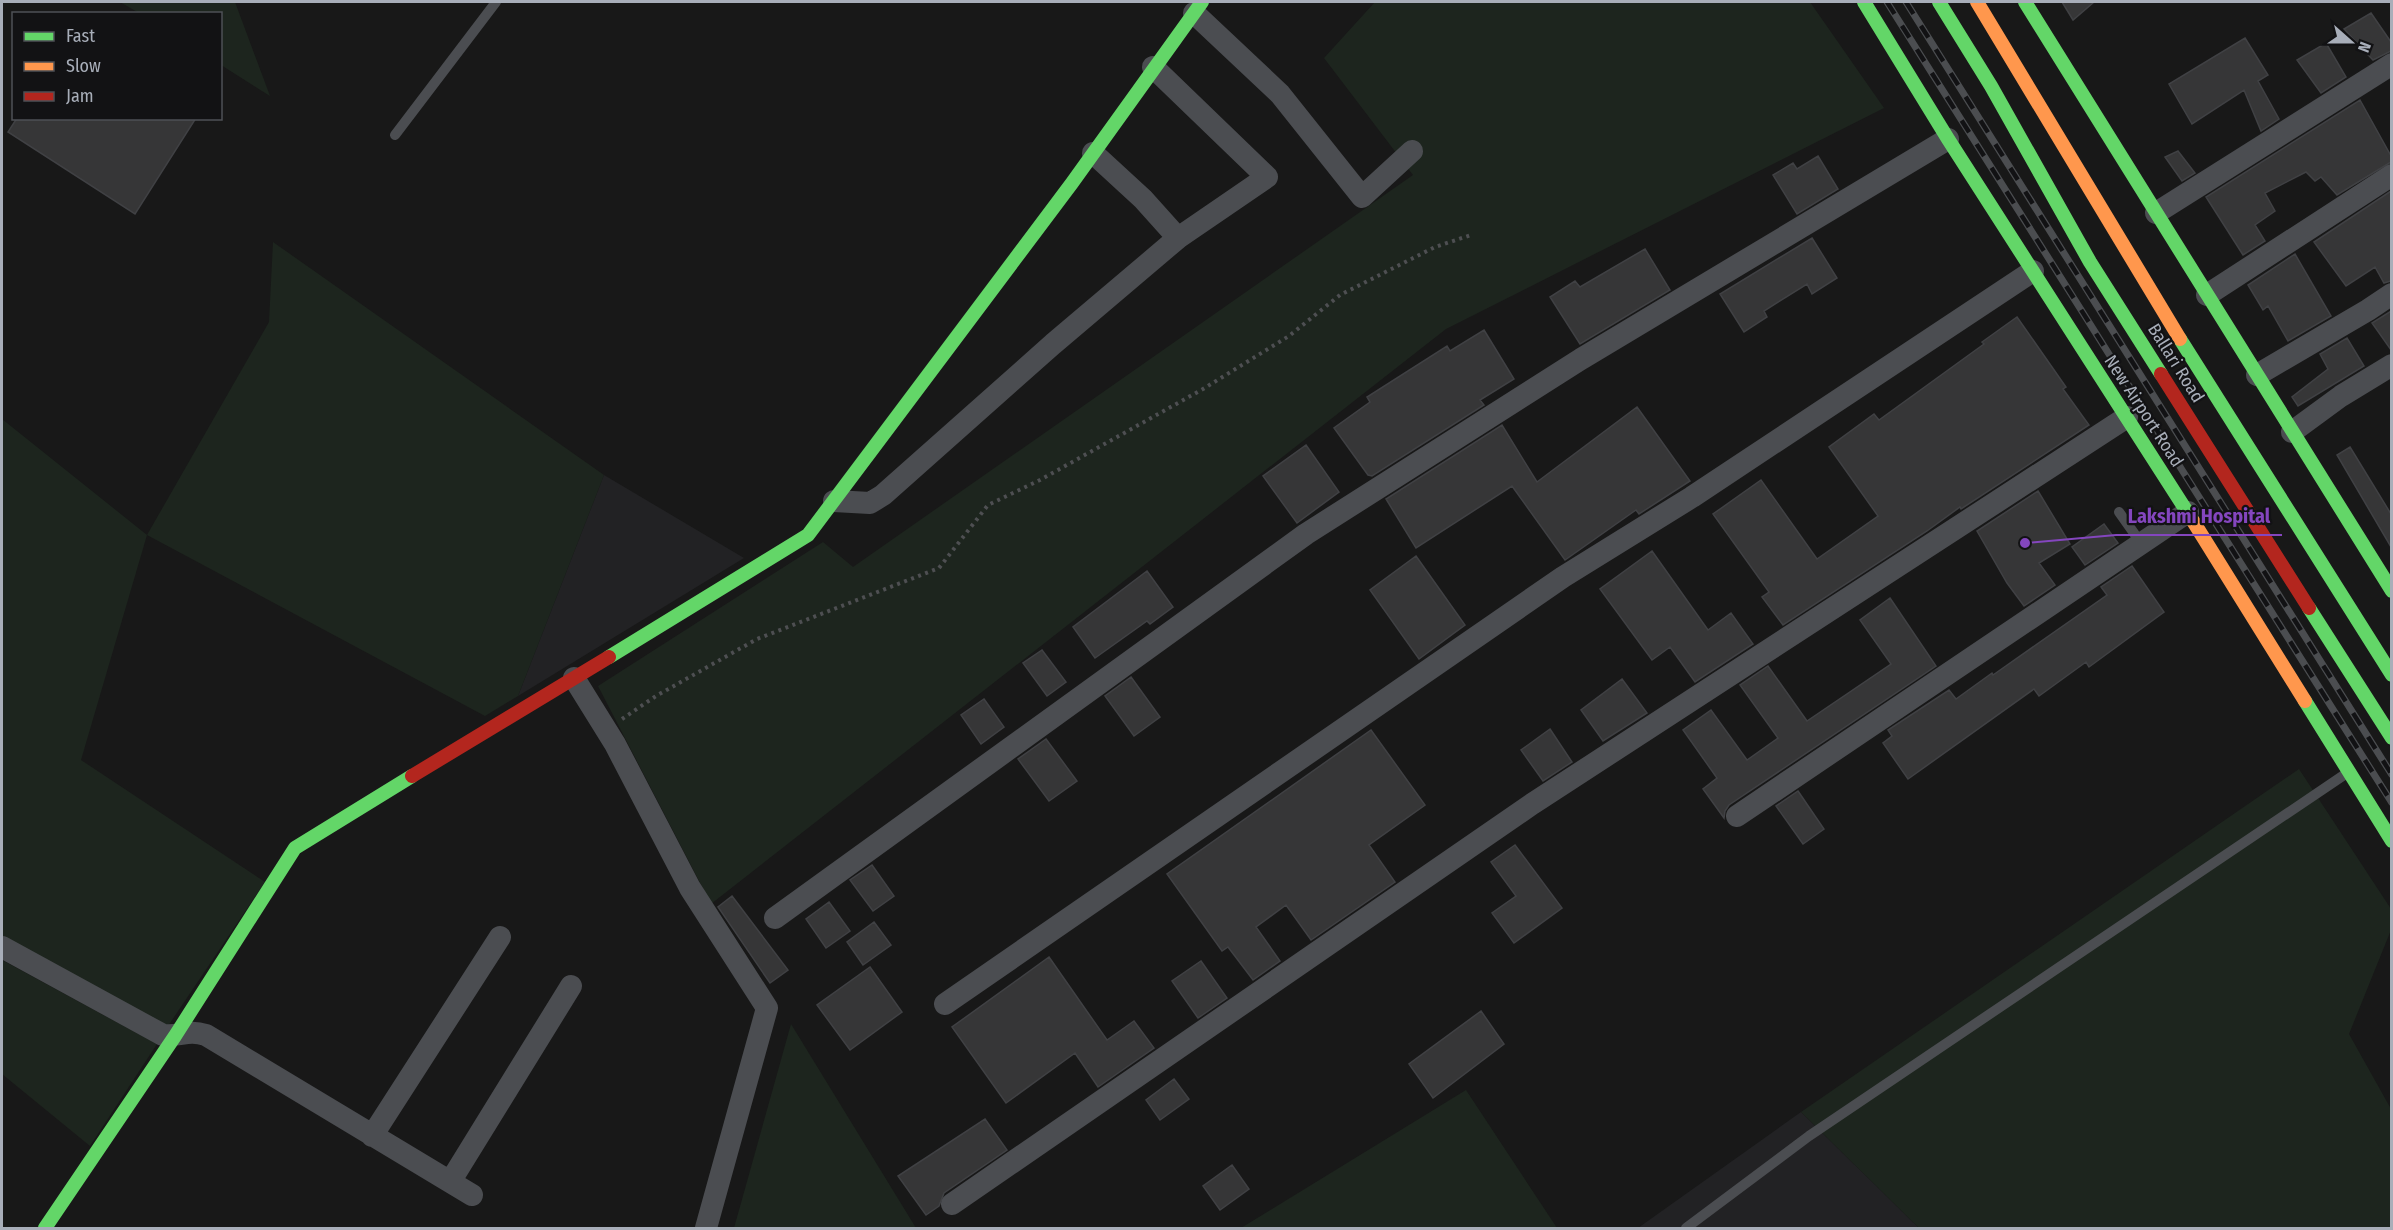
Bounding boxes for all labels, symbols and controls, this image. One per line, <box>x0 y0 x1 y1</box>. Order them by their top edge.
legend <box>12 12 222 120</box>
north arrow <box>2321 12 2381 72</box>
text: Fast <box>66 25 95 47</box>
text: N <box>2354 39 2375 55</box>
text: Slow <box>66 55 101 77</box>
text: Jam <box>66 85 94 107</box>
street label: Ballari Road <box>2143 319 2209 407</box>
street label: New Airport Road <box>2100 351 2188 471</box>
callout: Lakshmi Hospital <box>2116 497 2282 535</box>
text: Lakshmi Hospital <box>2128 504 2271 528</box>

